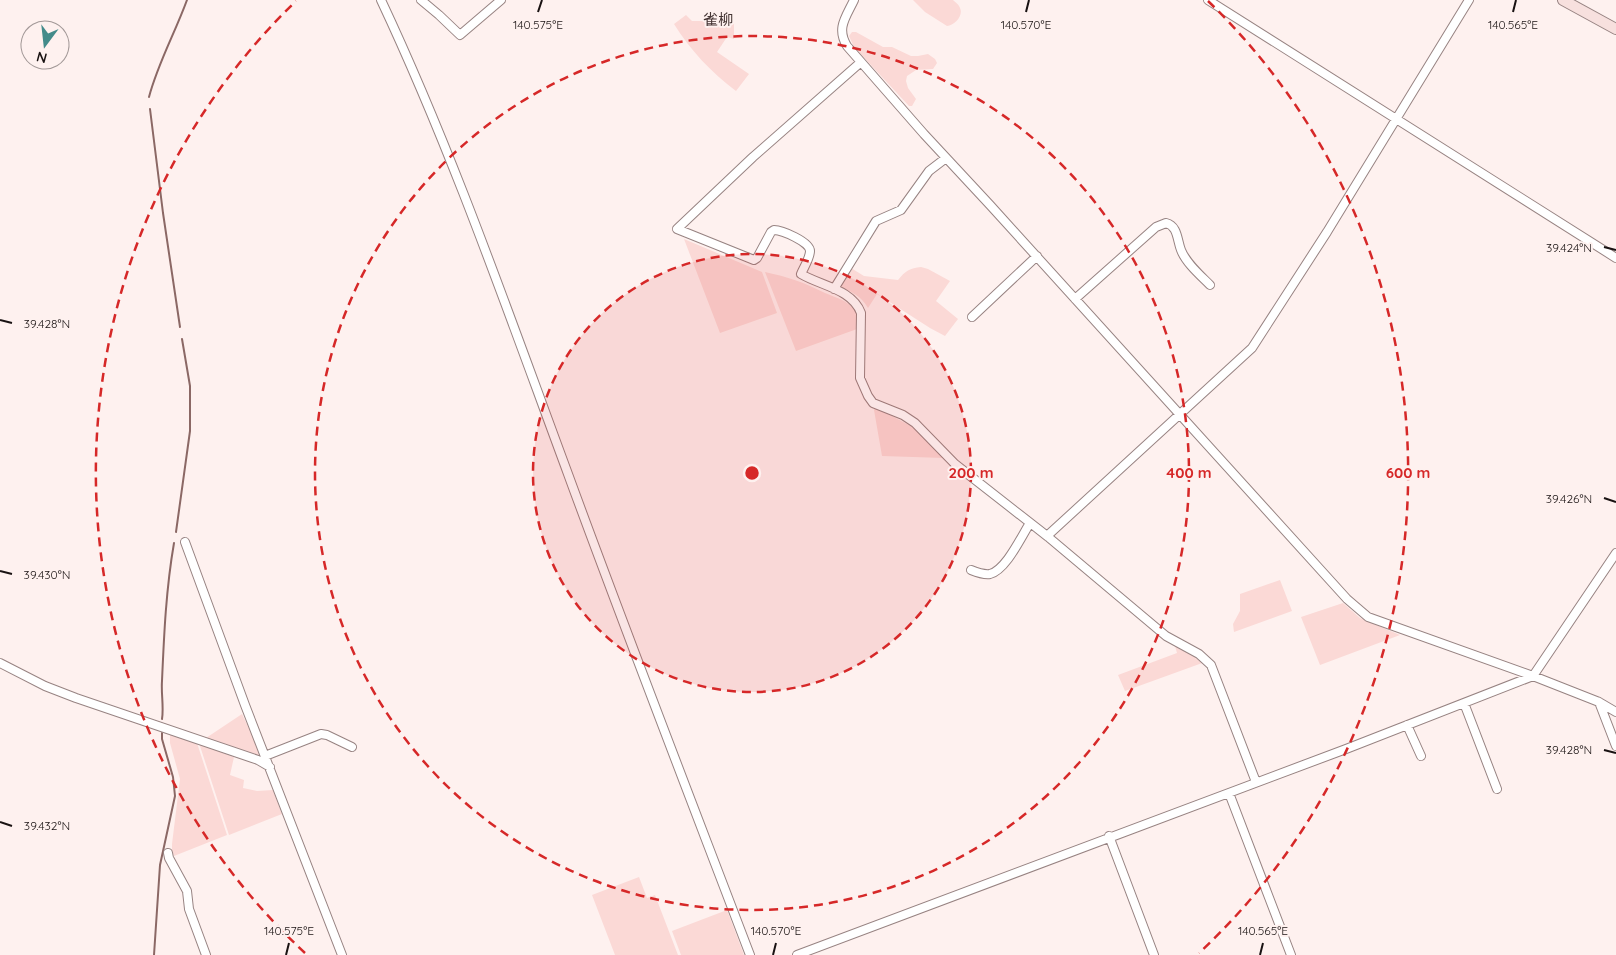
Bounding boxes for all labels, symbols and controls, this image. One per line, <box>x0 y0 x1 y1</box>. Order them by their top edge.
district label: 雀柳 <box>703 10 733 29</box>
text: 140.575°E <box>513 17 563 32</box>
text: 140.570°E <box>1001 17 1051 32</box>
text: 140.565°E <box>1488 17 1538 32</box>
north arrow <box>20 20 70 70</box>
text: N <box>34 48 49 68</box>
text: 39.424°N <box>1546 240 1592 255</box>
text: 39.428°N <box>24 316 70 331</box>
text: 200 m <box>949 463 994 482</box>
text: 400 m <box>1166 463 1212 482</box>
text: 600 m <box>1386 463 1430 482</box>
centre of rings <box>743 464 761 482</box>
text: 39.426°N <box>1546 491 1592 506</box>
text: 39.430°N <box>24 567 70 582</box>
text: 39.428°N <box>1546 742 1592 757</box>
text: 39.432°N <box>24 818 70 833</box>
text: 140.575°E <box>264 923 314 938</box>
text: 140.570°E <box>751 923 801 938</box>
text: 140.565°E <box>1238 923 1288 938</box>

